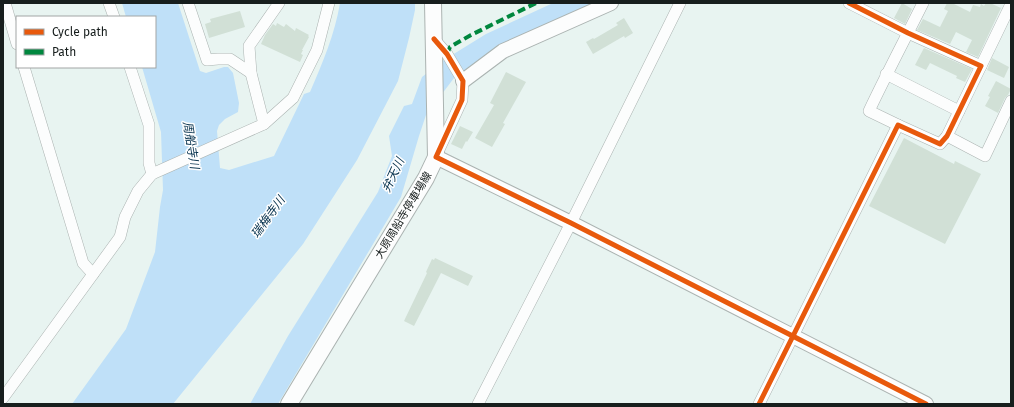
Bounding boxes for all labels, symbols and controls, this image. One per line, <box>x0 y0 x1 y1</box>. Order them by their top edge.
legend <box>16 16 156 68</box>
text: Cycle path <box>52 25 108 39</box>
text: Path <box>52 45 76 59</box>
water label: 周船寺川 <box>180 120 202 172</box>
water label: 弁天川 <box>379 154 408 194</box>
street label: 大原周船寺停車場線 <box>372 169 434 261</box>
water label: 瑞梅寺川 <box>248 192 289 241</box>

